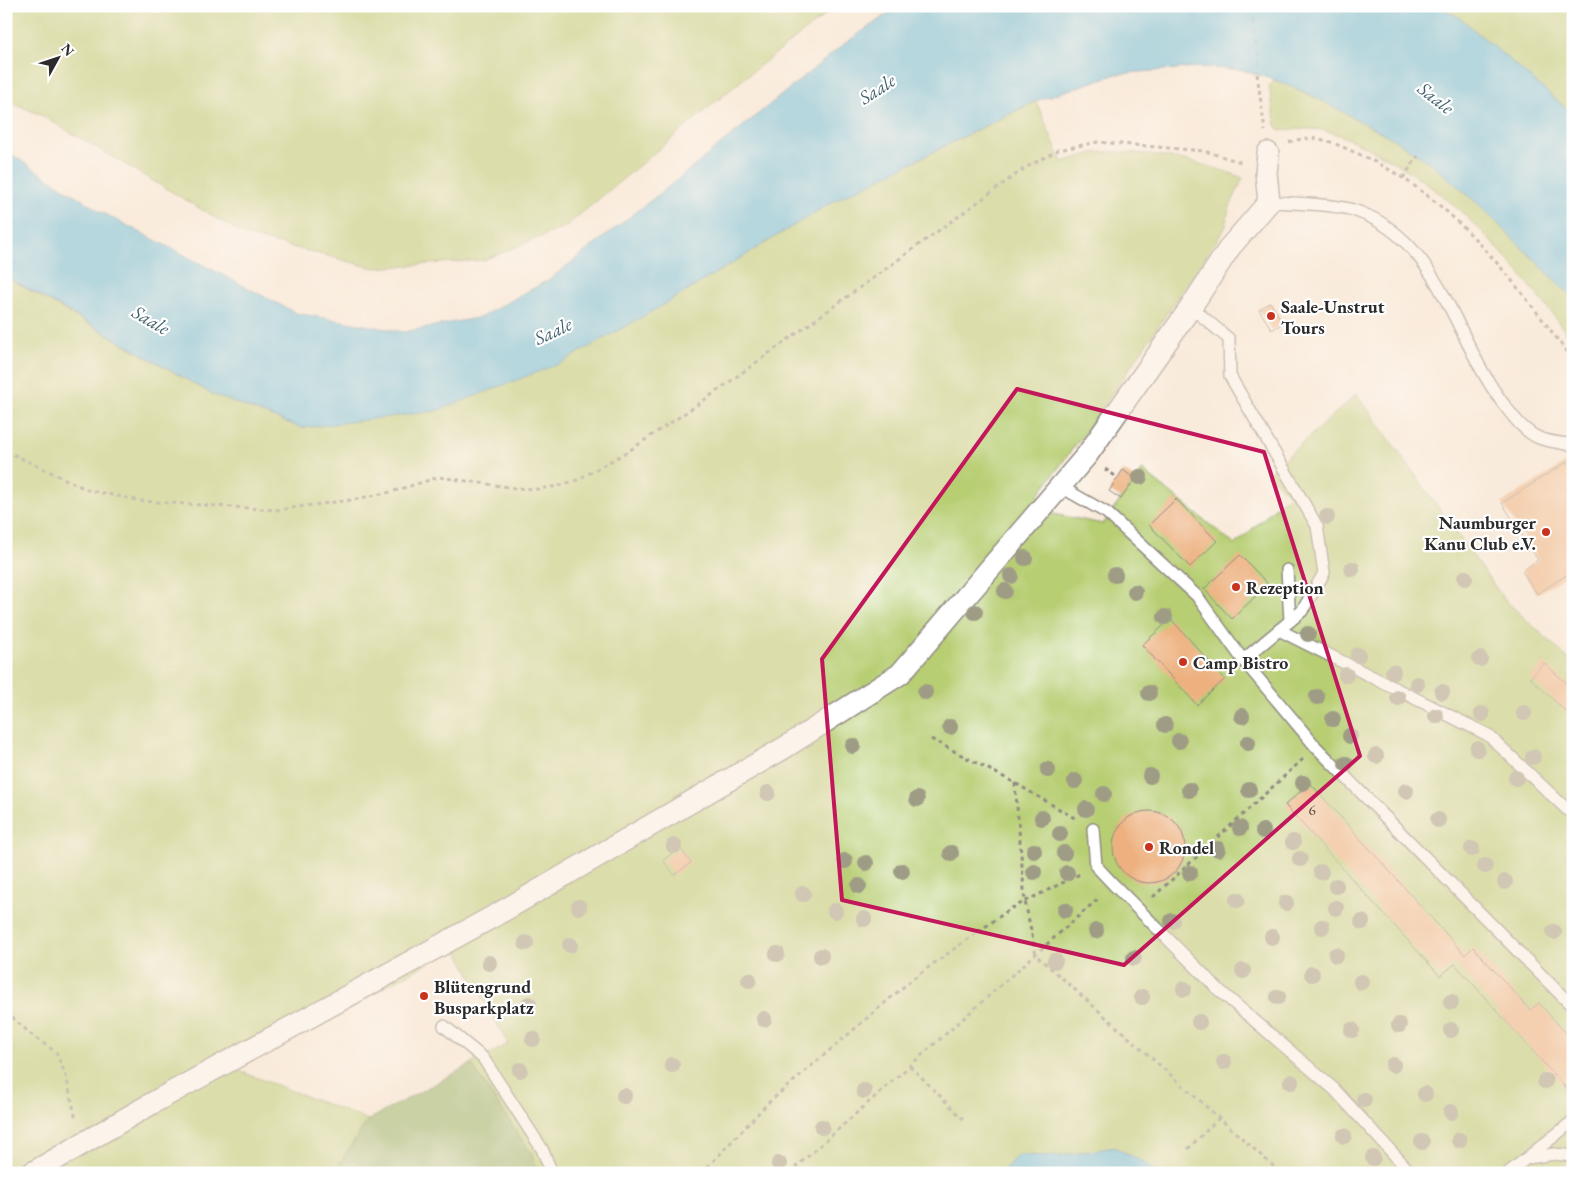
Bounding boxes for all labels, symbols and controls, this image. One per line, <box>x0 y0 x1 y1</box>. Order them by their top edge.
north arrow <box>32 32 82 82</box>
text: N <box>57 40 79 60</box>
water label: Saale <box>853 68 901 111</box>
water label: Saale <box>1412 76 1459 120</box>
place label: Saale-Unstrut Tours <box>1281 295 1385 339</box>
water label: Saale <box>127 299 175 341</box>
marker: Saale-Unstrut Tours <box>1265 310 1277 322</box>
water label: Saale <box>529 311 576 351</box>
place label: Naumburger Kanu Club e.V. <box>1424 511 1537 555</box>
marker: Naumburger Kanu Club e.V. <box>1540 526 1552 538</box>
place label: Rezeption <box>1246 576 1324 599</box>
marker: Rezeption <box>1230 581 1242 593</box>
place label: Camp Bistro <box>1193 651 1288 674</box>
marker: Camp Bistro <box>1177 656 1189 668</box>
house number: 6 <box>1308 800 1316 819</box>
place label: Rondel <box>1159 836 1214 859</box>
marker: Rondel <box>1143 841 1155 853</box>
place label: Blütengrund Busparkplatz <box>434 975 534 1019</box>
marker: Blütengrund Busparkplatz <box>418 990 430 1002</box>

